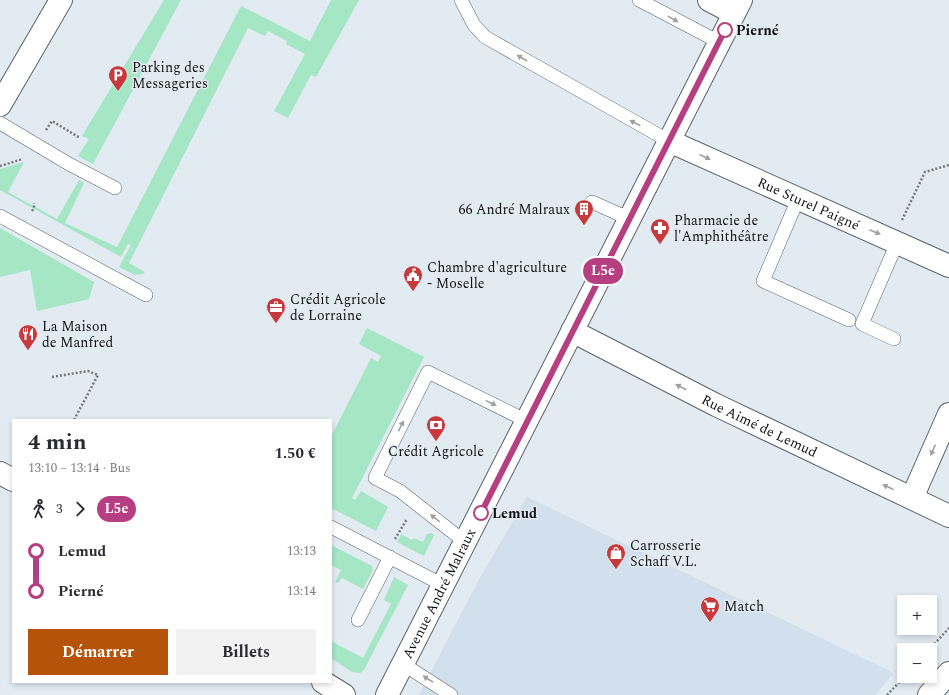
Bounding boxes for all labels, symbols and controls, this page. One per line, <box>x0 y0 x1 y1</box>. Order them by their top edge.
one-way arrow <box>667 16 679 22</box>
place label: Pierné <box>736 20 779 41</box>
marker: Pierné <box>717 22 733 38</box>
one-way arrow <box>516 55 528 62</box>
place label: Parking des Messageries <box>132 57 208 94</box>
parking icon: Parking des Messageries <box>107 64 129 92</box>
one-way arrow <box>629 119 640 126</box>
one-way arrow <box>699 154 710 160</box>
street label: Rue Sturel Paigné <box>754 171 863 235</box>
building icon: 66 André Malraux <box>573 198 595 226</box>
place label: 66 André Malraux <box>459 199 570 220</box>
place label: Pharmacie de l'Amphithéâtre <box>674 210 769 247</box>
pharmacy icon: Pharmacie de l'Amphithéâtre <box>649 217 671 245</box>
one-way arrow <box>869 229 880 235</box>
place label: Chambre d'agriculture - Moselle <box>427 257 567 294</box>
line badge: L5e <box>580 258 626 284</box>
text: L5e <box>591 260 615 281</box>
public building icon: Chambre d'agriculture - Moselle <box>402 264 424 292</box>
place label: Crédit Agricole de Lorraine <box>290 289 386 326</box>
office icon: Crédit Agricole de Lorraine <box>265 296 287 324</box>
place label: La Maison de Manfred <box>42 316 114 353</box>
restaurant icon: La Maison de Manfred <box>17 323 39 351</box>
one-way arrow <box>675 384 687 391</box>
street label: Rue Aimé de Lemud <box>698 389 821 462</box>
one-way arrow <box>485 400 497 406</box>
bank icon: Crédit Agricole <box>425 414 447 442</box>
one-way arrow <box>398 420 405 432</box>
text: 4 min <box>28 426 87 459</box>
place label: Crédit Agricole <box>388 441 484 462</box>
text: 1.50 € <box>275 442 316 465</box>
one-way arrow <box>930 444 936 456</box>
text: 13:10 – 13:14 · Bus <box>28 458 131 478</box>
one-way arrow <box>883 484 894 490</box>
icon: walk <box>28 498 50 520</box>
icon: forward <box>69 498 91 520</box>
text: L5e <box>105 498 128 519</box>
text: 3 <box>56 499 63 519</box>
place label: Lemud <box>492 503 537 524</box>
marker: Lemud <box>473 505 489 521</box>
one-way arrow <box>429 514 440 523</box>
street label: Avenue André Malraux <box>397 525 481 662</box>
place label: Carrosserie Schaff V.L. <box>630 535 701 572</box>
text: Lemud <box>58 540 106 563</box>
text: 13:13 <box>287 541 316 561</box>
shop icon: Carrosserie Schaff V.L. <box>605 542 627 570</box>
text: Pierné <box>58 580 104 603</box>
text: 13:14 <box>287 581 316 601</box>
supermarket icon: Match <box>699 595 721 623</box>
map controls <box>897 595 937 683</box>
button: + <box>897 595 937 635</box>
place label: Match <box>724 596 764 617</box>
button: Démarrer <box>28 629 168 675</box>
button: Billets <box>176 629 316 675</box>
button: − <box>897 643 937 683</box>
one-way arrow <box>422 676 434 683</box>

